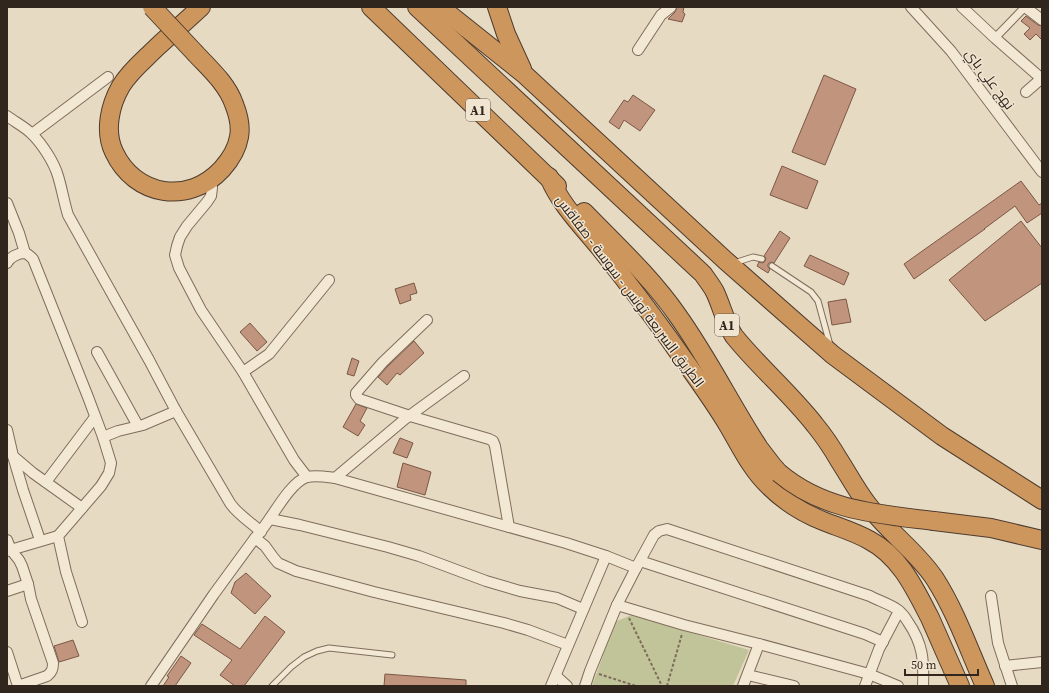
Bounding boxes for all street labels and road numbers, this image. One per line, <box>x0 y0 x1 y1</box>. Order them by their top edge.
street label: نهج علي باي <box>959 44 1020 115</box>
road number: A1 <box>466 99 490 121</box>
street label: الطريق السريعة تونس - سوسة - صفاقس <box>551 191 709 391</box>
road number: A1 <box>715 314 739 336</box>

